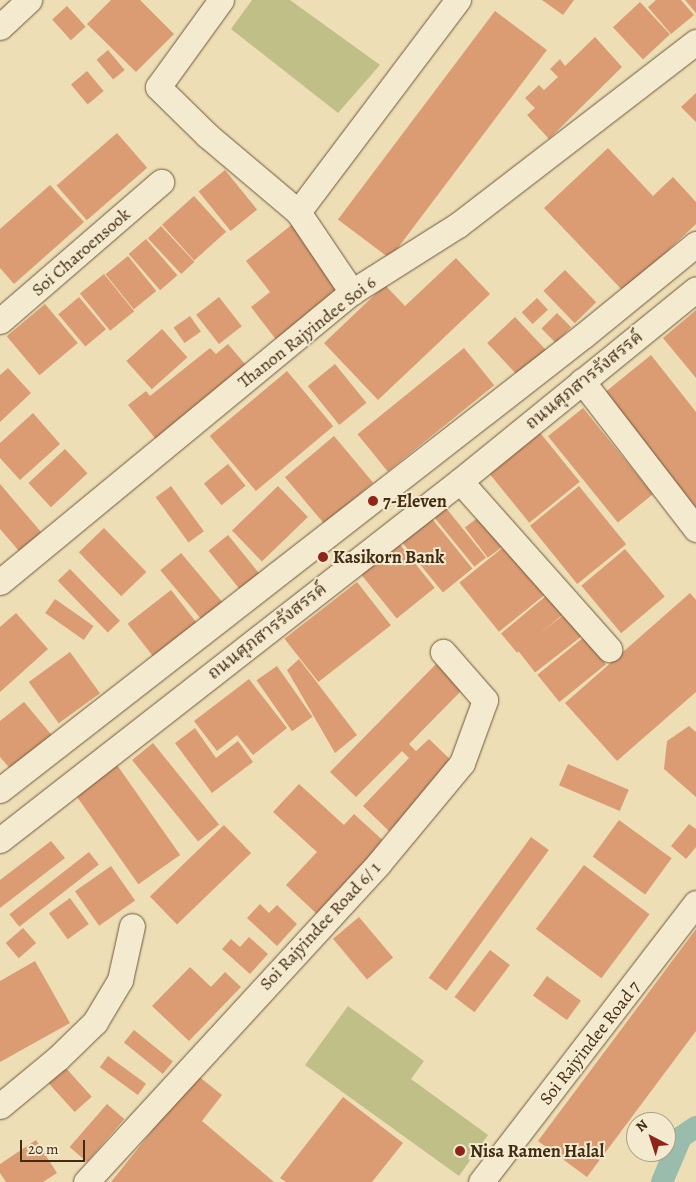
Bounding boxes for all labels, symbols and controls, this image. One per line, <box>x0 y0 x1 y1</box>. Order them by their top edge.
street label: Soi Charoensook <box>27 203 135 301</box>
street label: Thanon Rajyindee Soi 6 <box>234 271 380 393</box>
street label: ถนนศุภสารรังสรรค์ <box>521 326 647 434</box>
place label: 7-Eleven <box>383 490 447 512</box>
marker: 7-Eleven <box>367 495 379 507</box>
place label: Kasikorn Bank <box>333 546 444 568</box>
marker: Kasikorn Bank <box>317 551 329 563</box>
street label: ถนนศุภสารรังสรรค์ <box>203 578 331 684</box>
street label: Soi Rajyindee Road 6/ 1 <box>255 857 385 995</box>
street label: Soi Rajyindee Road 7 <box>535 977 645 1109</box>
north arrow <box>626 1112 676 1162</box>
text: N <box>632 1115 652 1136</box>
scale bar <box>22 1130 88 1162</box>
text: 20 m <box>28 1139 59 1159</box>
place label: Nisa Ramen Halal <box>470 1140 604 1162</box>
marker: Nisa Ramen Halal <box>454 1145 466 1157</box>

